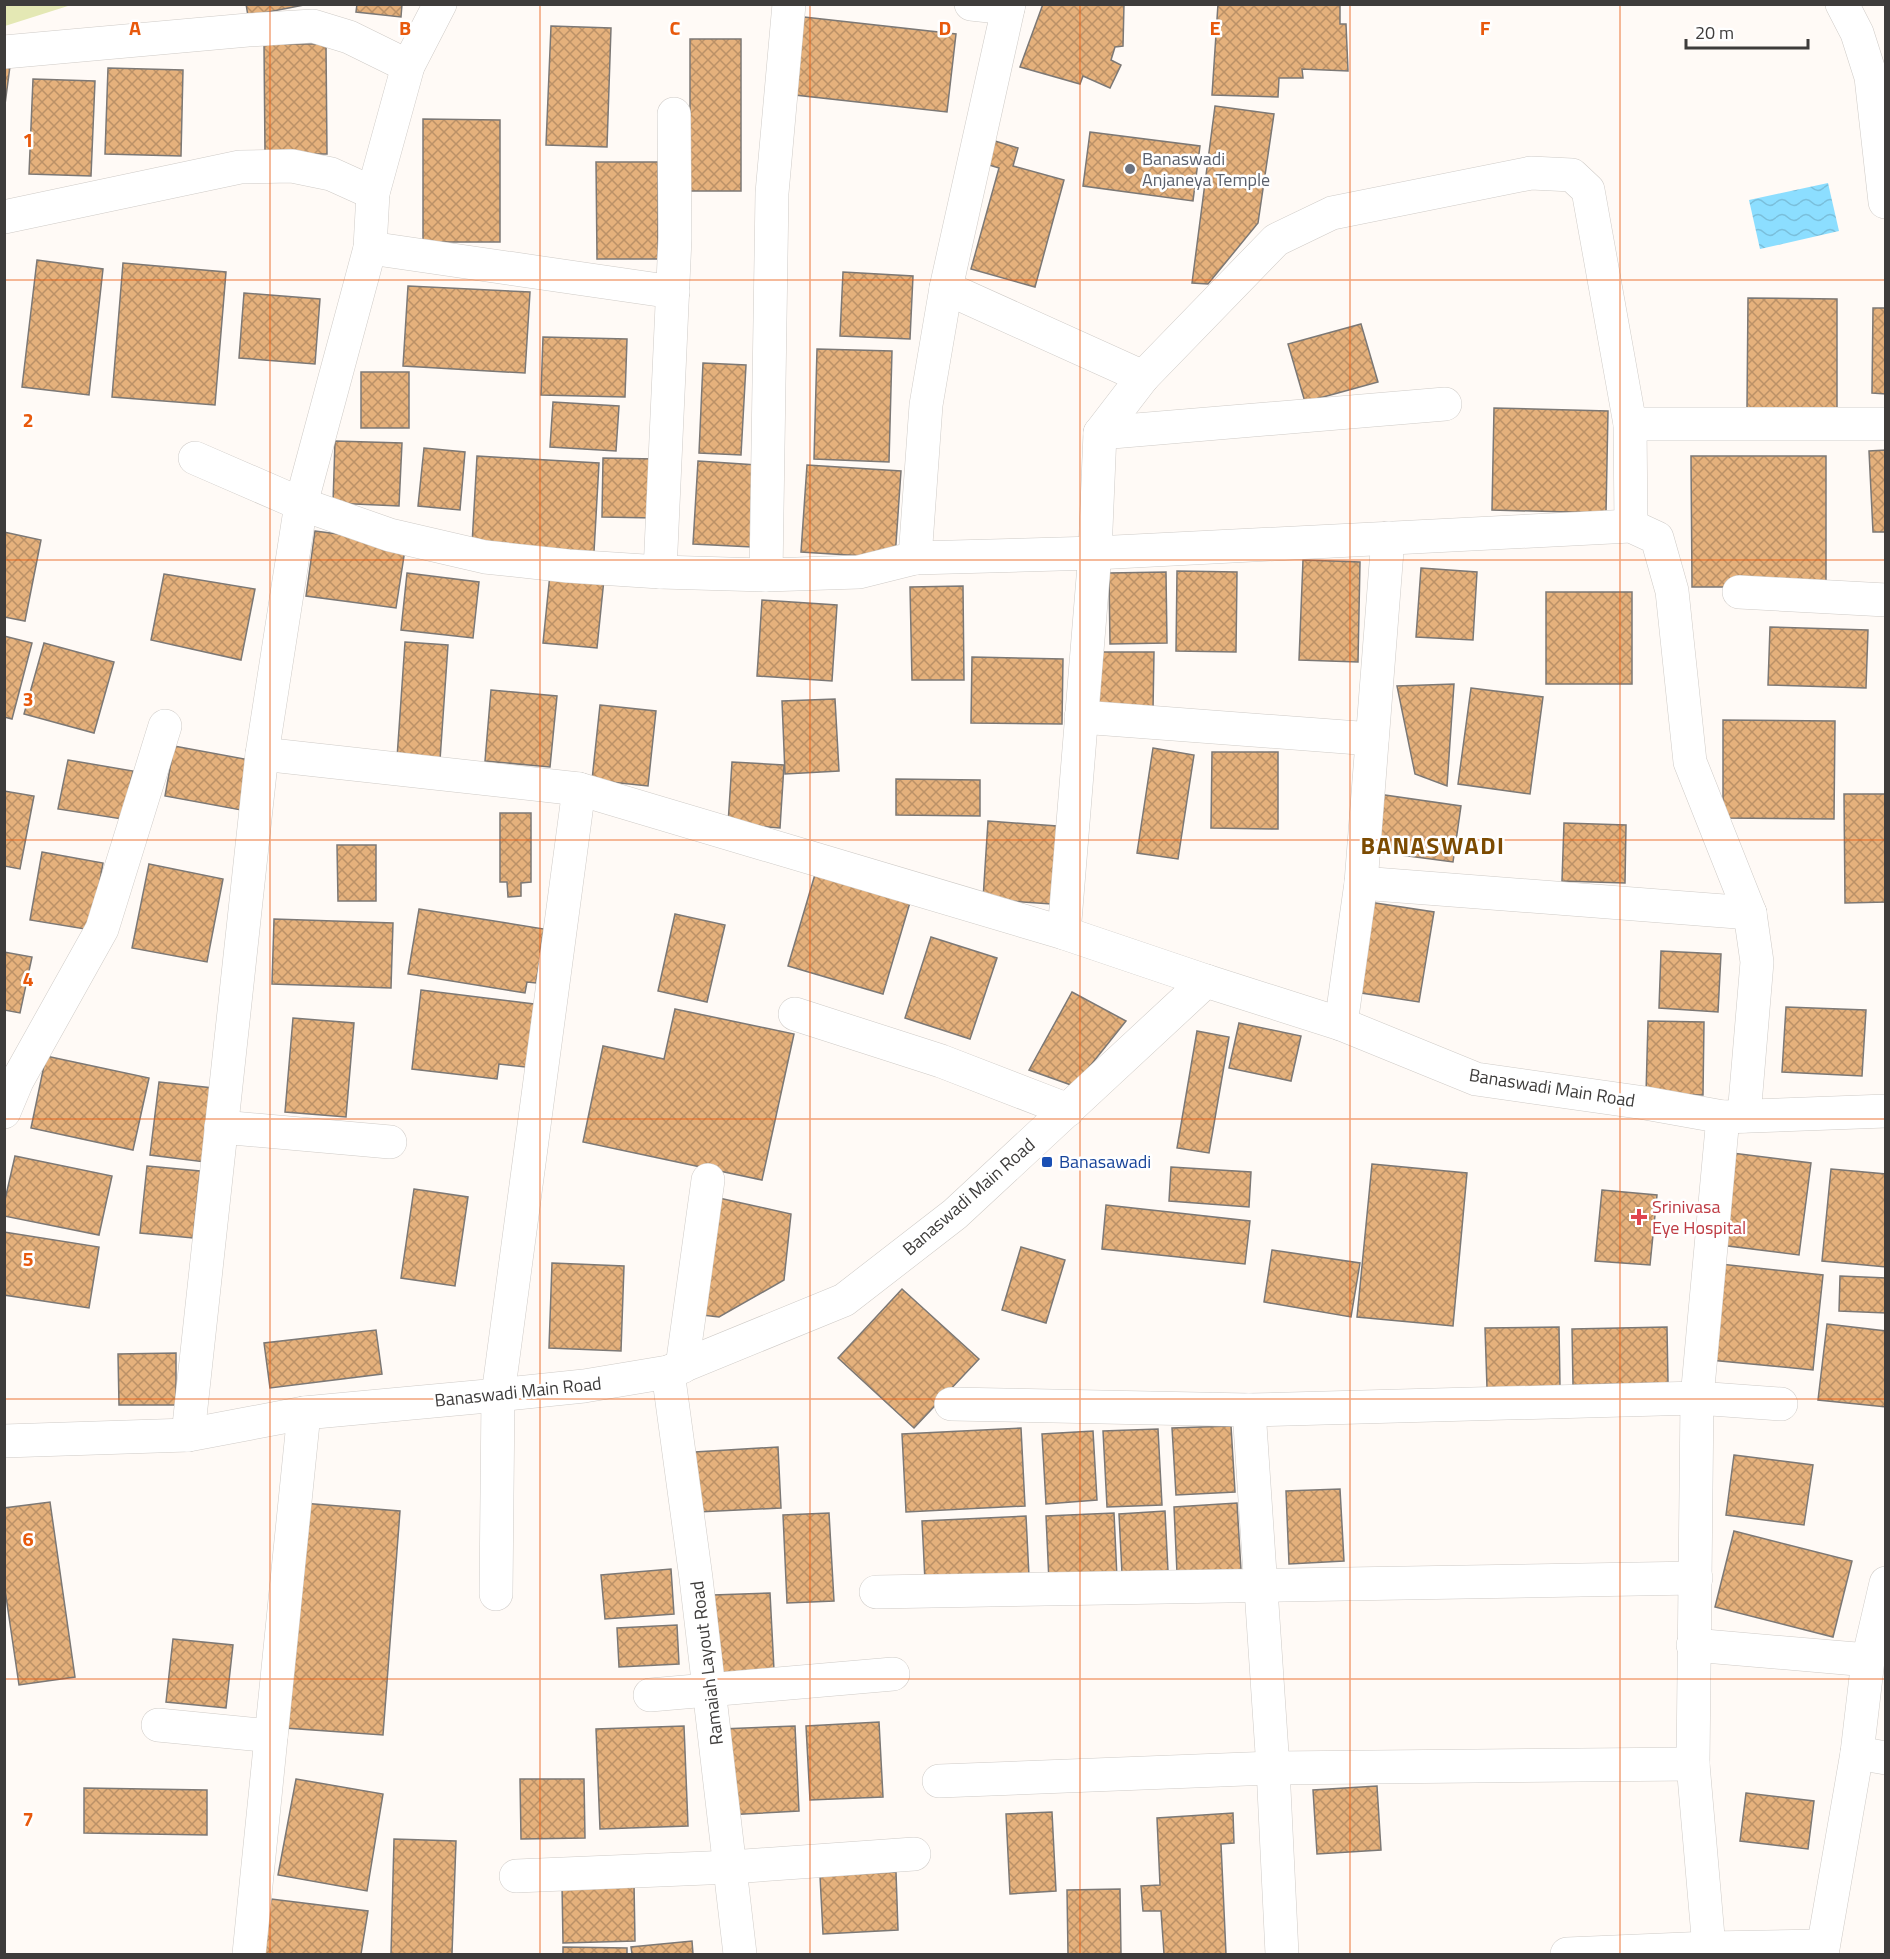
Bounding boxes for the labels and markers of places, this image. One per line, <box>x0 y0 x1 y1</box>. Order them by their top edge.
place label: Banaswadi Anjaneya Temple <box>1142 145 1270 193</box>
marker: Banaswadi Anjaneya Temple <box>1123 162 1137 176</box>
place label: Banasawadi <box>1059 1148 1151 1175</box>
marker: Banasawadi <box>1040 1155 1054 1169</box>
place label: Srinivasa Eye Hospital <box>1652 1193 1746 1241</box>
marker: Srinivasa Eye Hospital <box>1630 1208 1648 1226</box>

